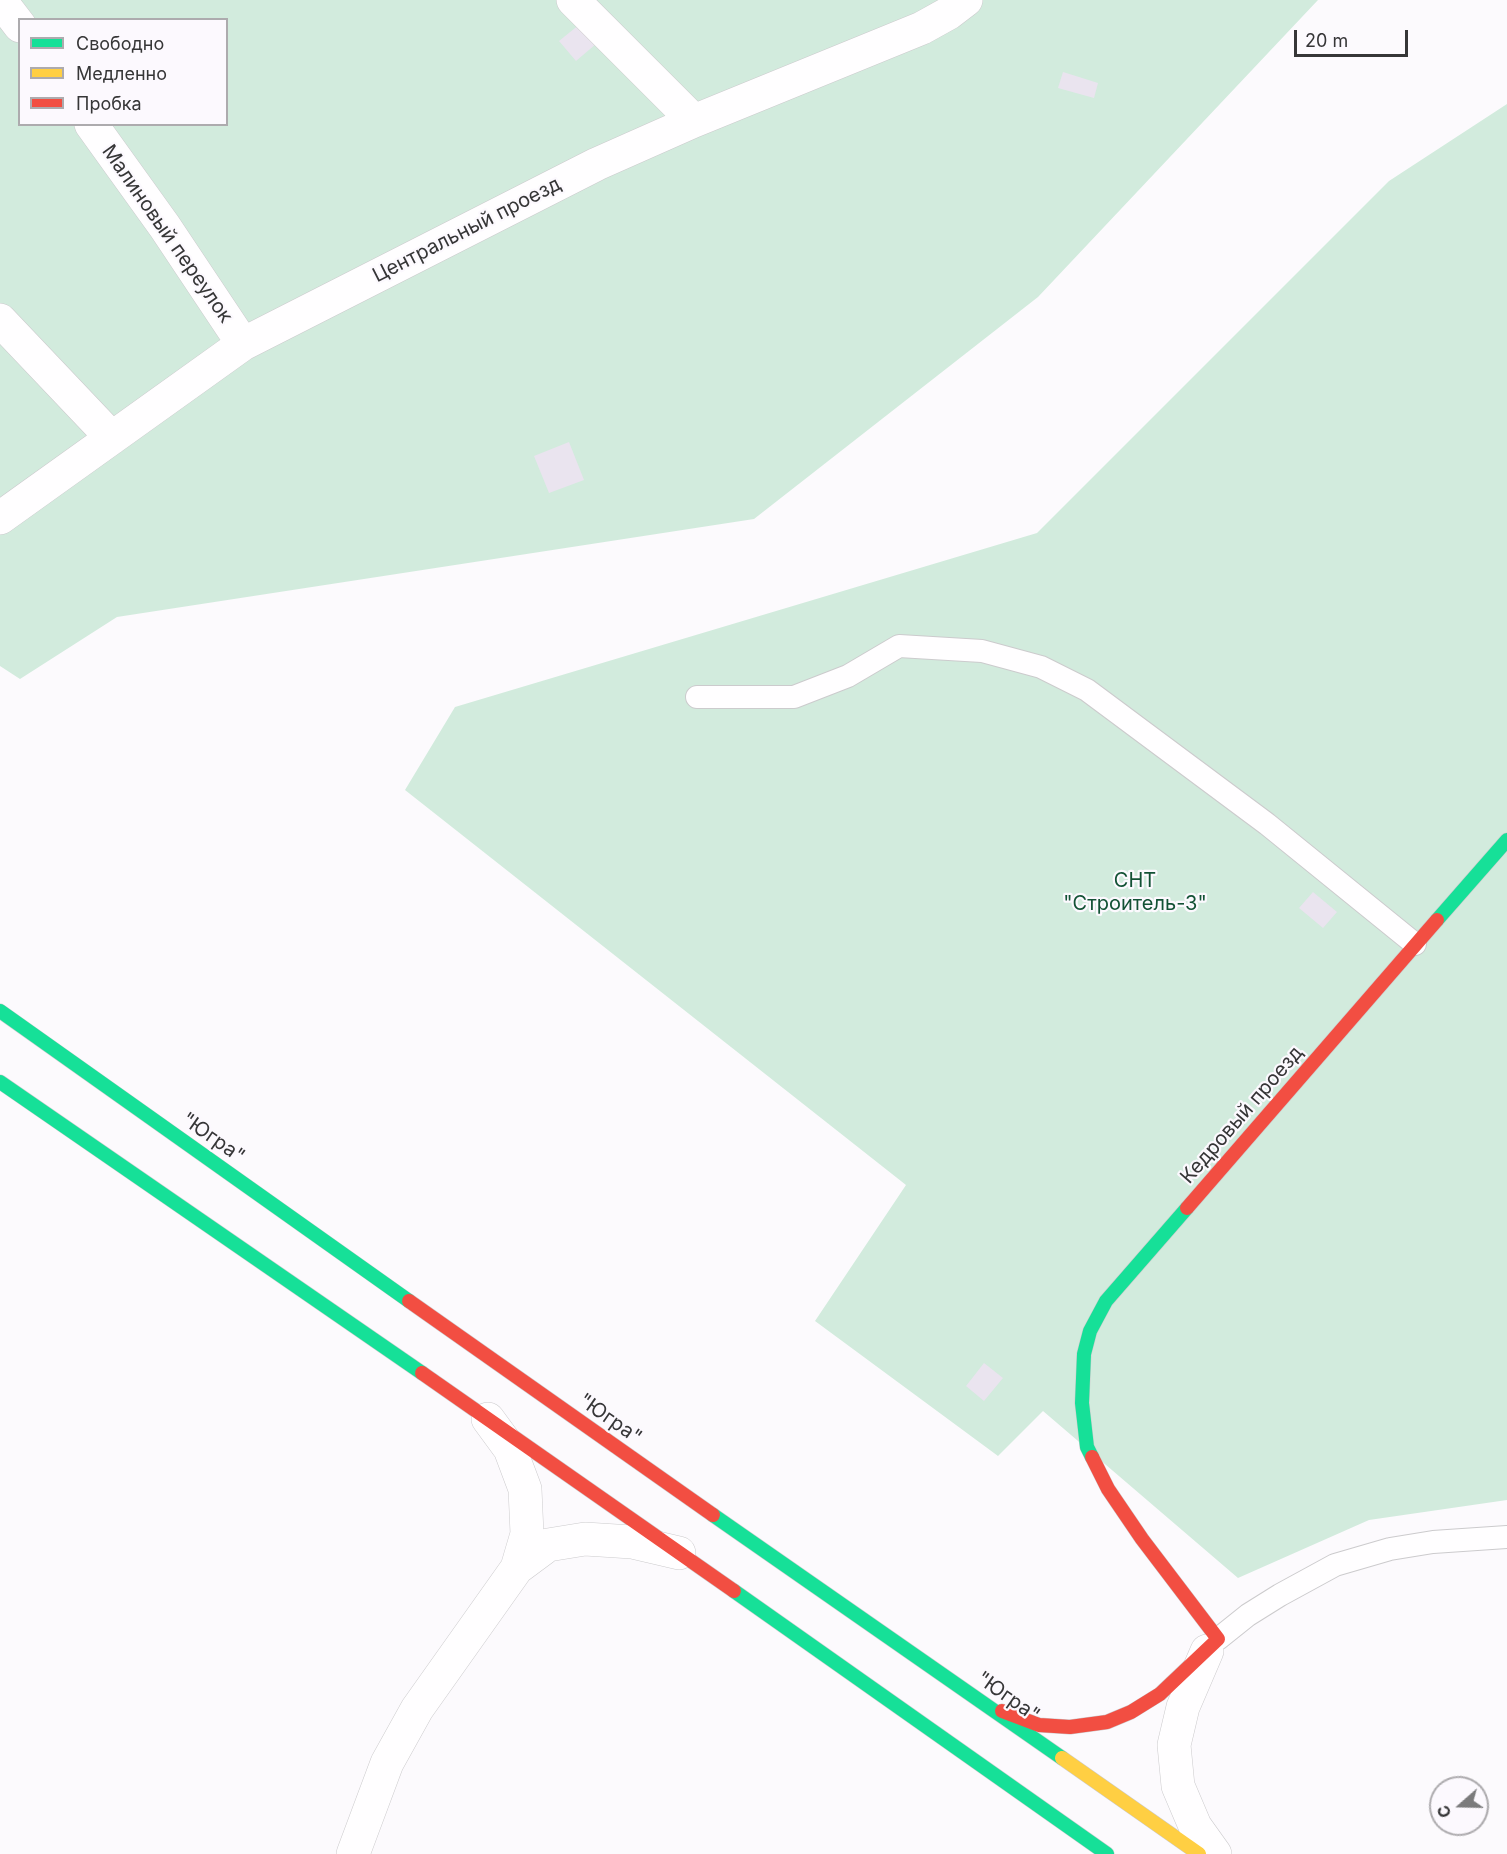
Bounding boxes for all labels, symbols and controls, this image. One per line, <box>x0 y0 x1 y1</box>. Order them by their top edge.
legend <box>18 18 228 126</box>
scale bar <box>1297 18 1411 56</box>
text: 20 m <box>1305 30 1348 51</box>
text: Свободно <box>76 33 164 54</box>
text: Медленно <box>76 63 167 84</box>
text: Пробка <box>76 93 142 114</box>
street label: Малиновый переулок <box>97 140 237 328</box>
street label: Центральный проезд <box>369 172 565 288</box>
park label: СНТ "Строитель-3" <box>1063 869 1207 916</box>
street label: Кедровый проезд <box>1176 1041 1308 1189</box>
street label: "Югра" <box>177 1108 249 1168</box>
street label: "Югра" <box>574 1389 646 1449</box>
street label: "Югра" <box>972 1667 1044 1727</box>
north arrow <box>1429 1776 1489 1836</box>
text: С <box>1433 1802 1455 1820</box>

